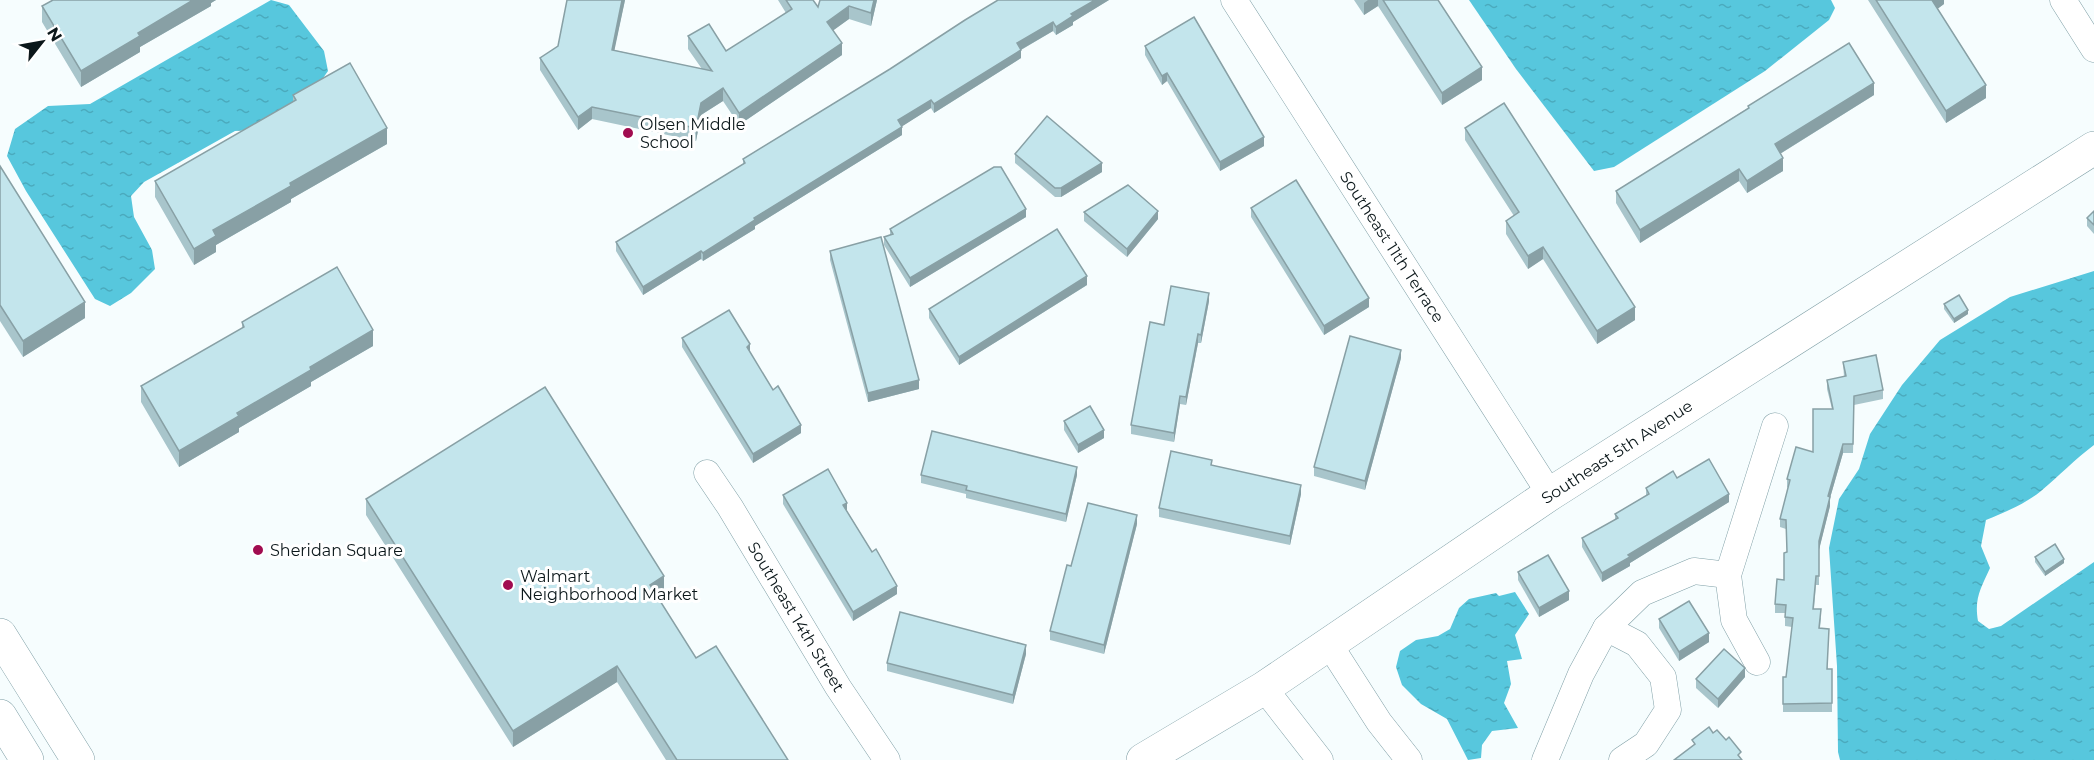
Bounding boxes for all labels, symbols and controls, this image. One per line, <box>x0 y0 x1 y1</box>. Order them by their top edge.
north arrow <box>12 12 72 72</box>
text: N <box>43 24 66 45</box>
place label: Olsen Middle School <box>640 115 745 152</box>
marker: Olsen Middle School <box>621 126 635 140</box>
street label: Southeast 11th Terrace <box>1336 168 1448 326</box>
street label: Southeast 5th Avenue <box>1538 396 1696 508</box>
street label: Southeast 14th Street <box>744 539 849 696</box>
place label: Sheridan Square <box>270 541 403 560</box>
marker: Sheridan Square <box>251 543 265 557</box>
place label: Walmart Neighborhood Market <box>520 567 699 604</box>
marker: Walmart Neighborhood Market <box>501 578 515 592</box>

